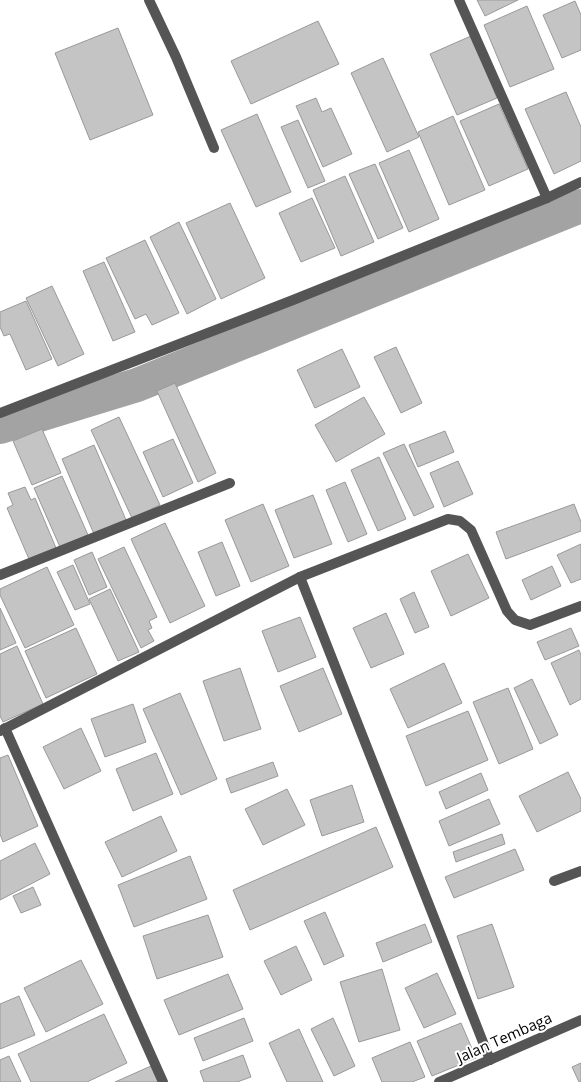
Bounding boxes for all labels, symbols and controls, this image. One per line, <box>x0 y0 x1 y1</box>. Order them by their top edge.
street label: Jalan Tembaga <box>451 1007 555 1068</box>

